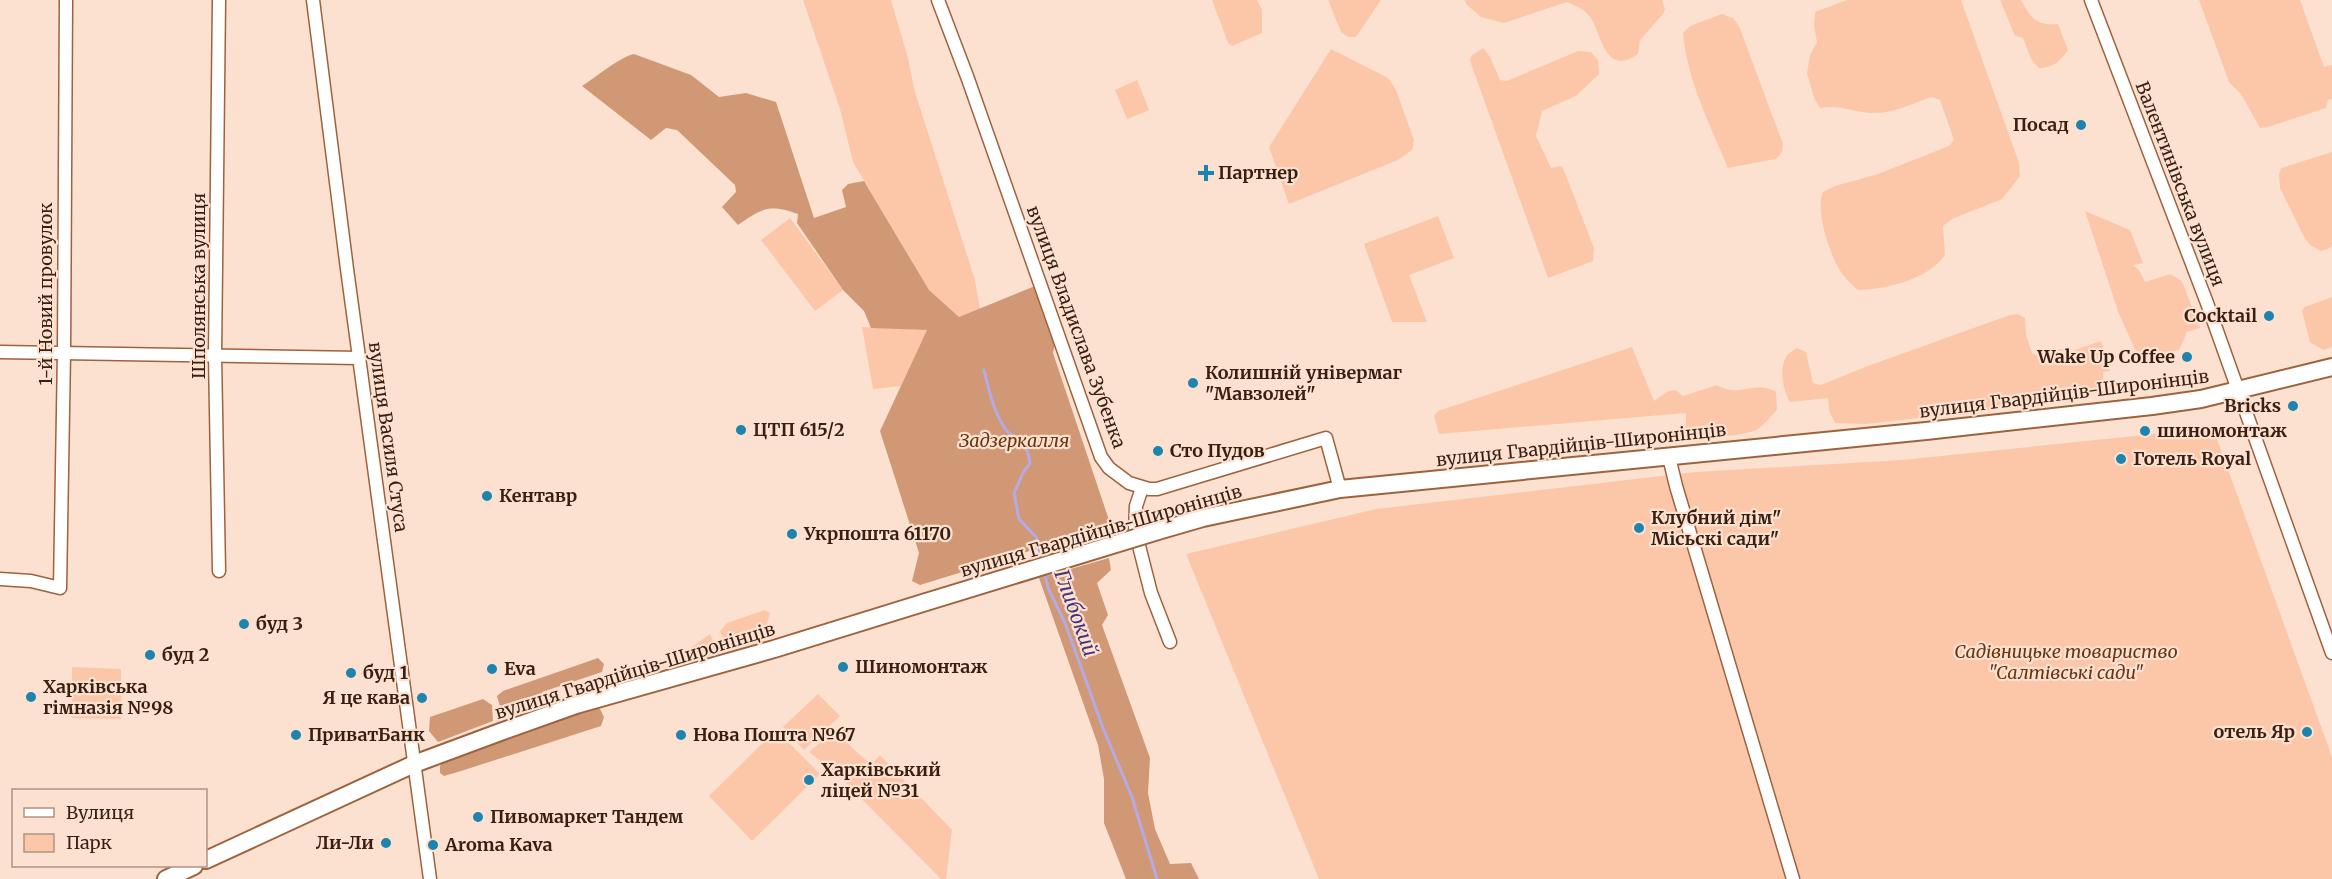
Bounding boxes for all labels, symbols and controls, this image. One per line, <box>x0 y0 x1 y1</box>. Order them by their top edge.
street label: Валентинівська вулиця <box>2131 78 2230 290</box>
place label: Посад <box>2013 113 2069 136</box>
marker: Посад <box>2074 118 2088 132</box>
place label: Партнер <box>1218 161 1298 184</box>
marker: Партнер <box>1199 166 1213 180</box>
street label: Шполянська вулиця <box>187 193 210 379</box>
street label: 1-й Новий провулок <box>34 202 57 385</box>
street label: вулиця Владислава Зубенка <box>1022 202 1131 452</box>
place label: Cocktail <box>2184 304 2257 327</box>
marker: Cocktail <box>2262 309 2276 323</box>
street label: вулиця Василя Стуса <box>364 340 413 534</box>
place label: Wake Up Coffee <box>2036 345 2175 368</box>
marker: Wake Up Coffee <box>2180 350 2194 364</box>
place label: Колишній універмаг "Мавзолей" <box>1205 361 1403 405</box>
street label: вулиця Гвардійців-Широнінців <box>1918 364 2210 423</box>
marker: Колишній універмаг "Мавзолей" <box>1186 376 1200 390</box>
place label: Bricks <box>2224 394 2281 417</box>
marker: Bricks <box>2286 399 2300 413</box>
place label: ЦТП 615/2 <box>753 418 845 441</box>
street label: вулиця Гвардійців-Широнінців <box>1435 418 1728 471</box>
place label: шиномонтаж <box>2157 419 2287 442</box>
marker: ЦТП 615/2 <box>734 423 748 437</box>
marker: шиномонтаж <box>2138 424 2152 438</box>
park label: Задзеркалля <box>959 429 1069 452</box>
place label: Сто Пудов <box>1170 439 1265 462</box>
marker: Сто Пудов <box>1151 444 1165 458</box>
place label: Готель Royal <box>2133 447 2251 470</box>
marker: Готель Royal <box>2114 452 2128 466</box>
street label: вулиця Гвардійців-Широнінців <box>958 479 1245 582</box>
place label: Кентавр <box>499 484 577 507</box>
marker: Кентавр <box>480 489 494 503</box>
place label: Клубний дім" Місьскі сади" <box>1651 506 1781 550</box>
marker: Клубний дім" Місьскі сади" <box>1632 521 1646 535</box>
place label: Укрпошта 61170 <box>803 522 951 545</box>
marker: Укрпошта 61170 <box>785 527 799 541</box>
water label: Глибокий <box>1049 566 1104 660</box>
place label: буд 3 <box>256 612 303 635</box>
marker: буд 3 <box>237 617 251 631</box>
street label: вулиця Гвардійців-Широнінців <box>492 617 778 724</box>
park label: Садівницьке товариство "Салтівські сади" <box>1954 640 2178 684</box>
place label: буд 2 <box>162 643 209 666</box>
marker: буд 2 <box>143 648 157 662</box>
place label: Шиномонтаж <box>855 655 987 678</box>
place label: Eva <box>504 657 536 680</box>
marker: Шиномонтаж <box>836 660 850 674</box>
place label: буд 1 <box>363 661 408 684</box>
marker: Eva <box>485 662 499 676</box>
marker: буд 1 <box>344 666 358 680</box>
place label: Харківська гімназія №98 <box>43 675 173 719</box>
place label: Я це кава <box>323 686 410 709</box>
marker: Харківська гімназія №98 <box>24 690 38 704</box>
marker: Я це кава <box>415 691 429 705</box>
place label: отель Яр <box>2214 720 2295 743</box>
place label: ПриватБанк <box>308 723 425 746</box>
place label: Нова Пошта №67 <box>693 723 856 746</box>
marker: отель Яр <box>2300 725 2314 739</box>
marker: ПриватБанк <box>289 728 303 742</box>
marker: Нова Пошта №67 <box>674 728 688 742</box>
place label: Харківський ліцей №31 <box>821 758 941 802</box>
marker: Харківський ліцей №31 <box>802 773 816 787</box>
legend <box>12 789 207 867</box>
text: Вулиця <box>66 801 134 824</box>
place label: Пивомаркет Тандем <box>490 805 683 828</box>
marker: Пивомаркет Тандем <box>471 810 485 824</box>
text: Парк <box>66 831 112 854</box>
place label: Ли-Ли <box>316 831 374 854</box>
place label: Aroma Kava <box>444 833 553 856</box>
marker: Ли-Ли <box>379 836 393 850</box>
marker: Aroma Kava <box>426 838 440 852</box>

